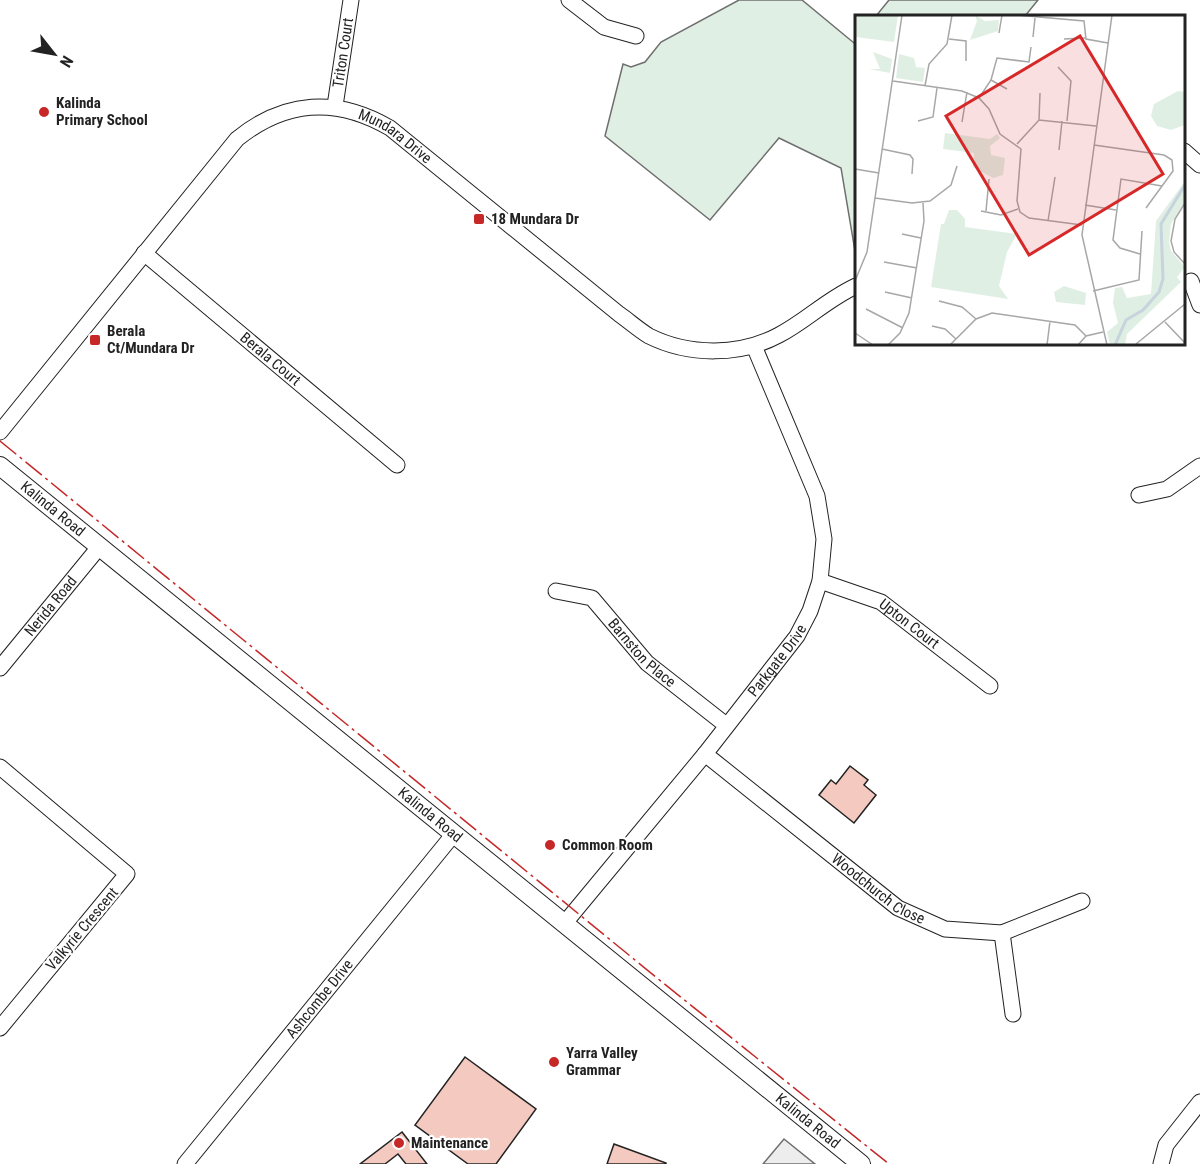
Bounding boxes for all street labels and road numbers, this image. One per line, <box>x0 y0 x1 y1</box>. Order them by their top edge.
street label: Triton Court <box>329 16 357 89</box>
street label: Mundara Drive <box>356 105 435 167</box>
street label: Berala Court <box>237 328 304 389</box>
street label: Kalinda Road <box>17 477 89 540</box>
street label: Nerida Road <box>21 572 81 640</box>
street label: Upton Court <box>875 595 943 652</box>
street label: Barnston Place <box>604 615 679 691</box>
street label: Parkgate Drive <box>744 622 810 700</box>
street label: Kalinda Road <box>394 783 466 846</box>
street label: Woodchurch Close <box>828 850 928 928</box>
street label: Valkyrie Crescent <box>42 884 122 974</box>
street label: Ashcombe Drive <box>282 956 357 1042</box>
street label: Kalinda Road <box>772 1089 844 1152</box>

